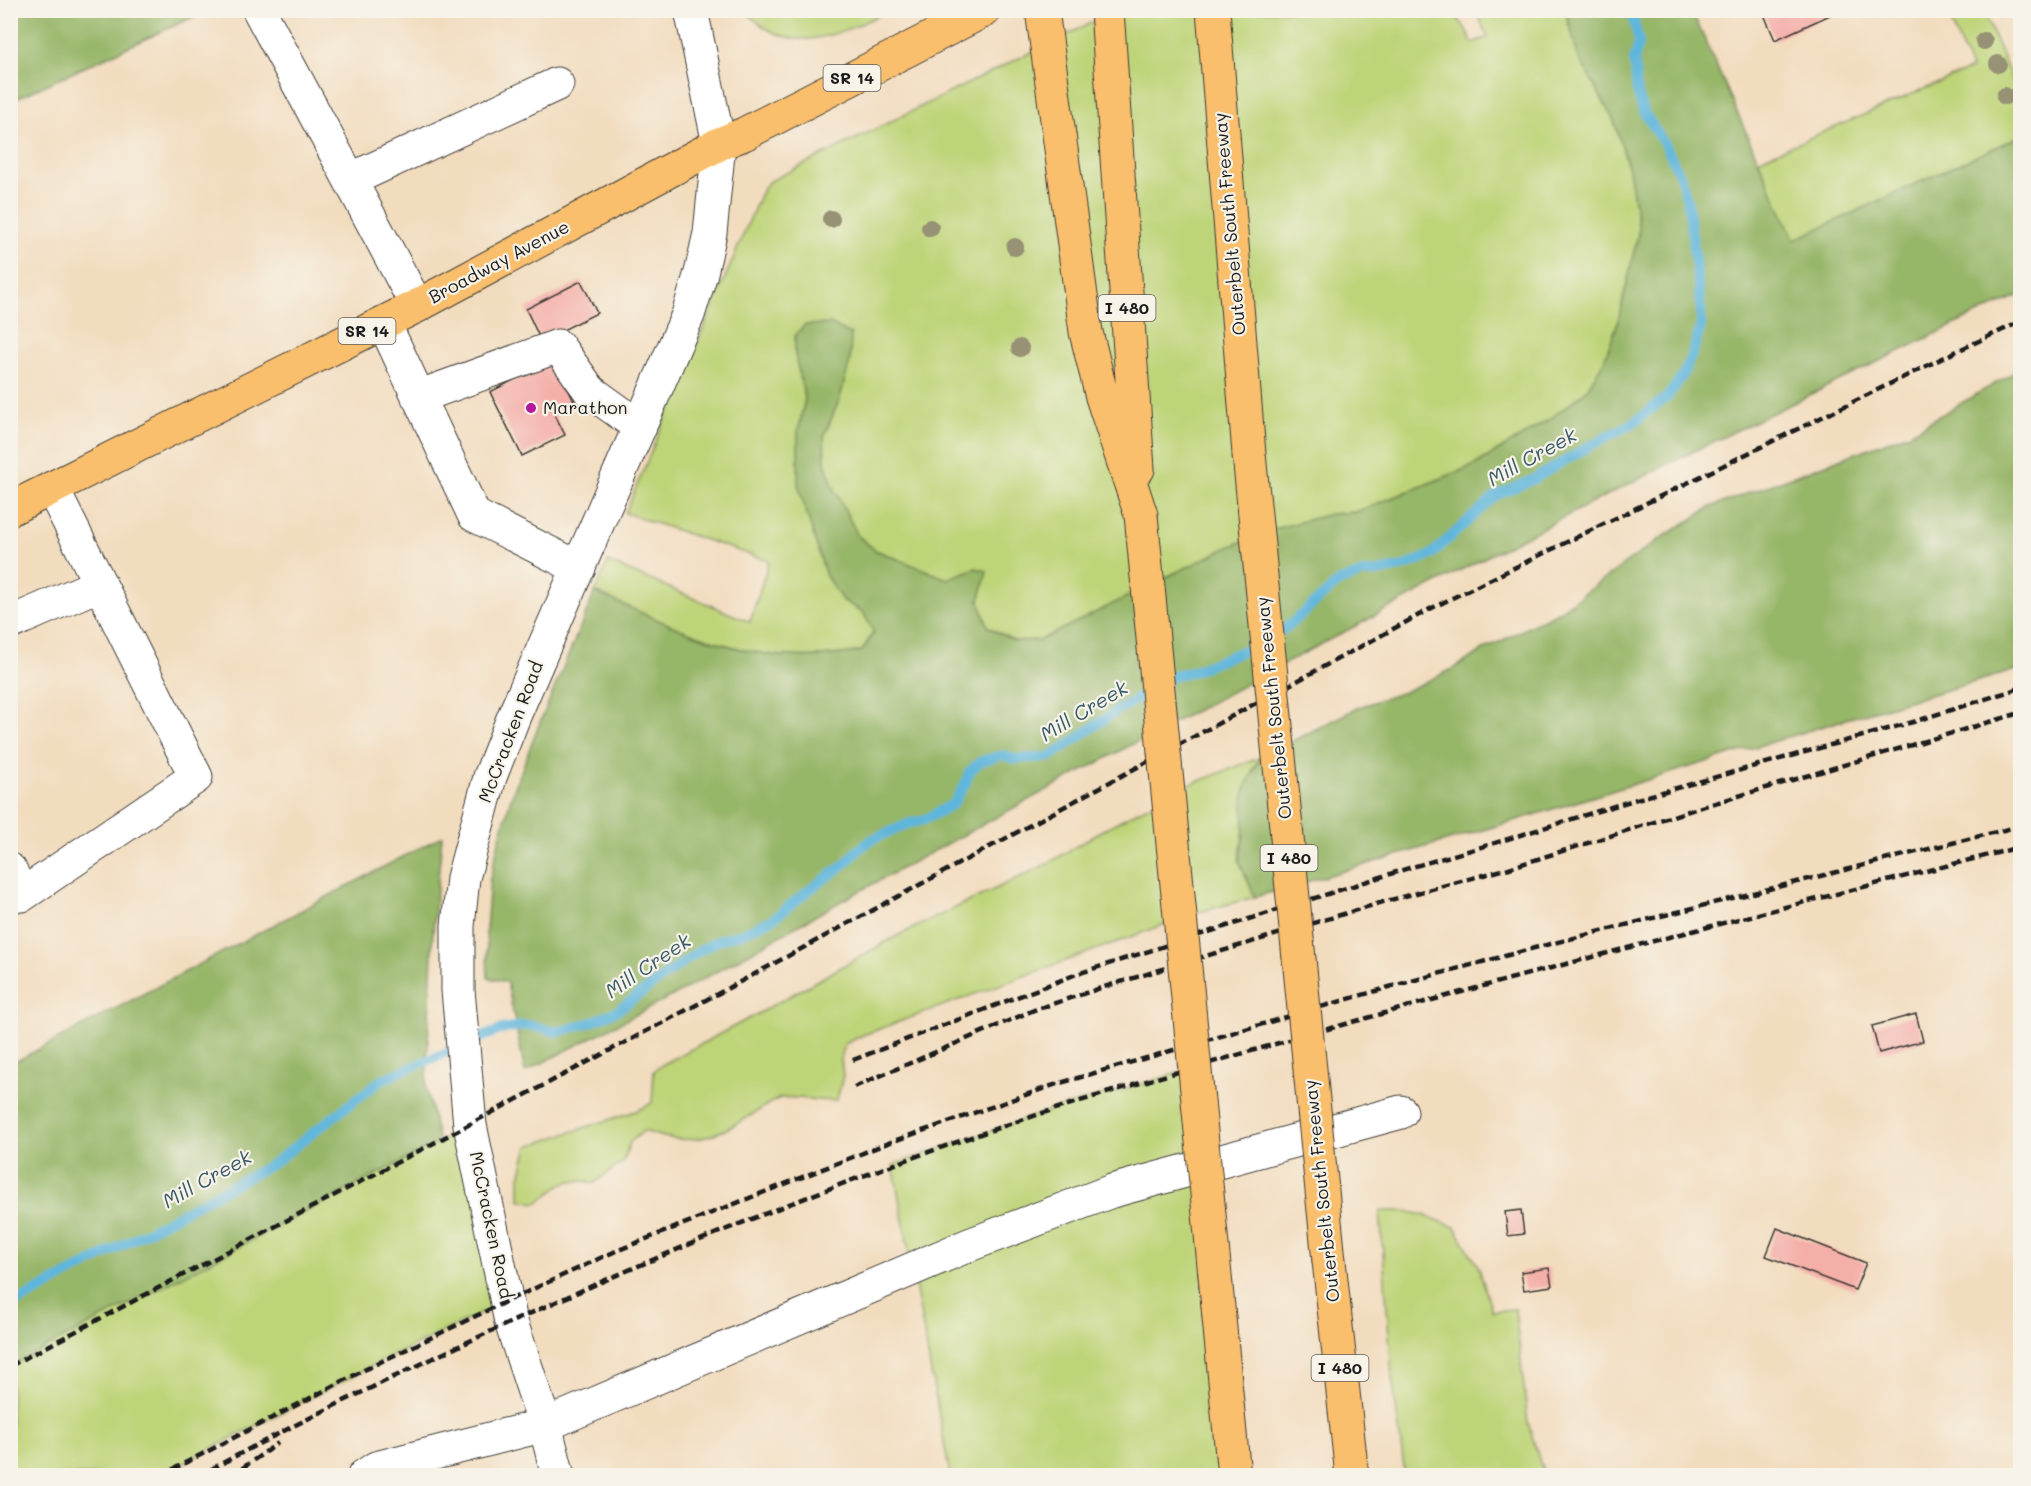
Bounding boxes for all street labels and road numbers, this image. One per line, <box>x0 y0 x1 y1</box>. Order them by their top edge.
road number: SR 14 <box>824 65 880 91</box>
street label: Outerbelt South Freeway <box>1207 112 1251 336</box>
street label: Broadway Avenue <box>424 214 573 308</box>
road number: I 480 <box>1098 295 1156 321</box>
road number: SR 14 <box>338 318 395 344</box>
street label: Outerbelt South Freeway <box>1249 596 1297 820</box>
street label: McCracken Road <box>472 657 548 806</box>
road number: I 480 <box>1260 845 1318 871</box>
street label: Outerbelt South Freeway <box>1297 1079 1345 1303</box>
street label: McCracken Road <box>465 1149 519 1301</box>
road number: I 480 <box>1312 1355 1368 1381</box>

